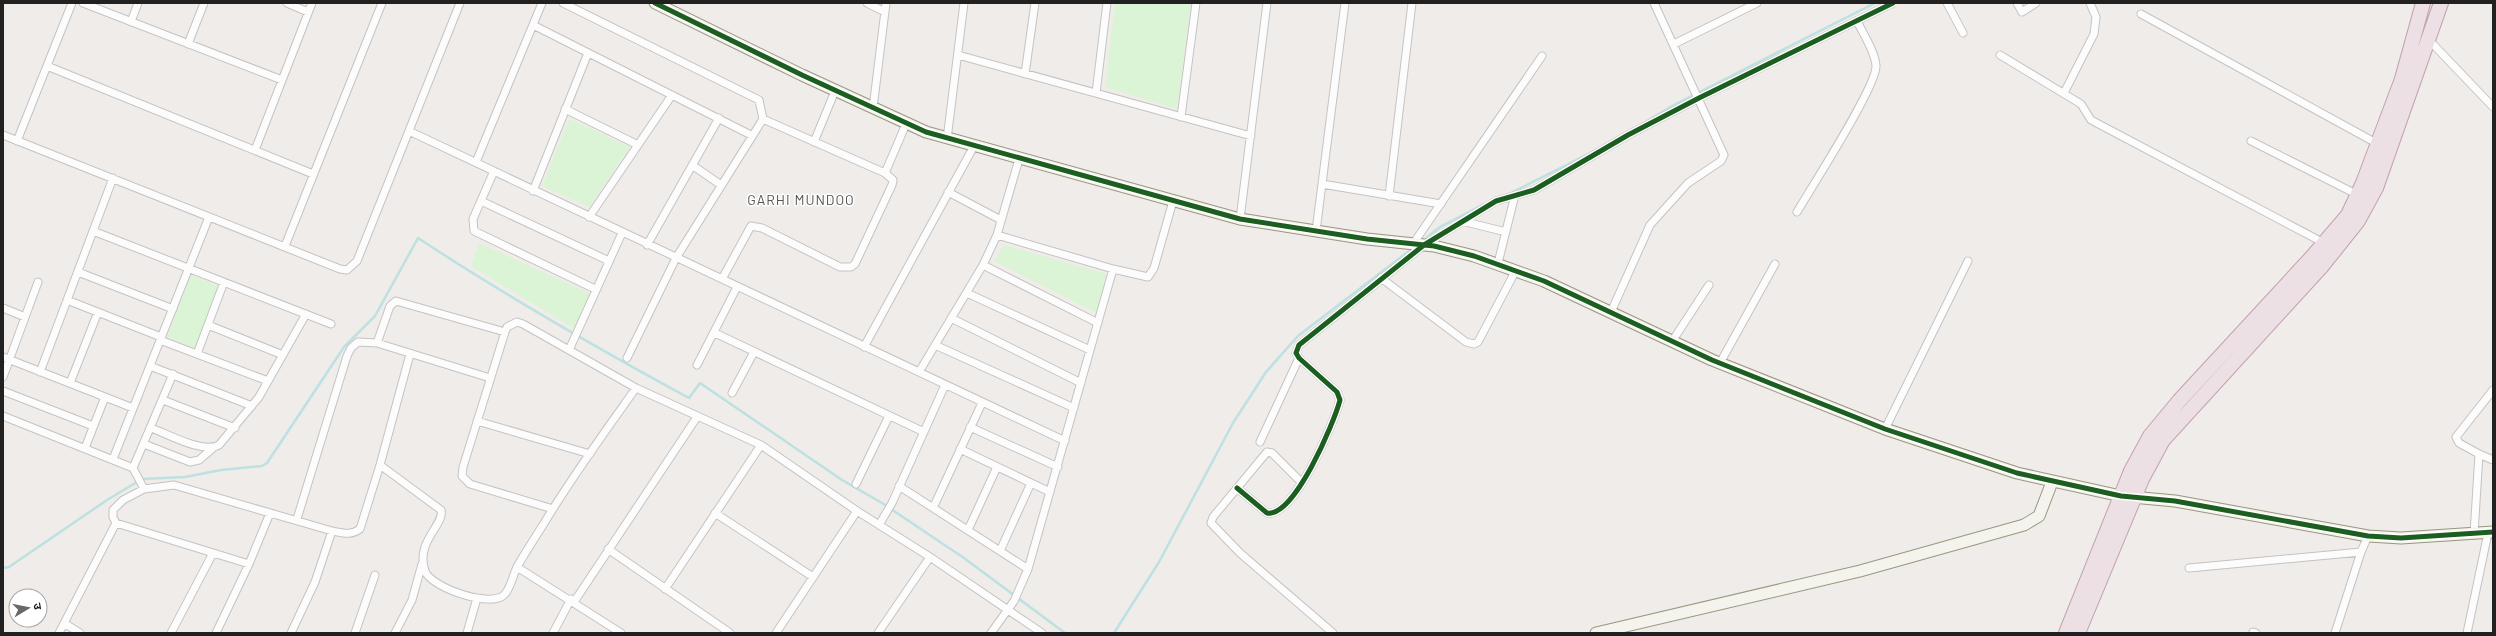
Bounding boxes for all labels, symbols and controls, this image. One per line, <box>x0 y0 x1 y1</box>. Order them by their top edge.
district label: GARHI MUNDOO <box>747 191 855 208</box>
north arrow <box>8 588 48 628</box>
text: उ <box>31 602 45 611</box>

